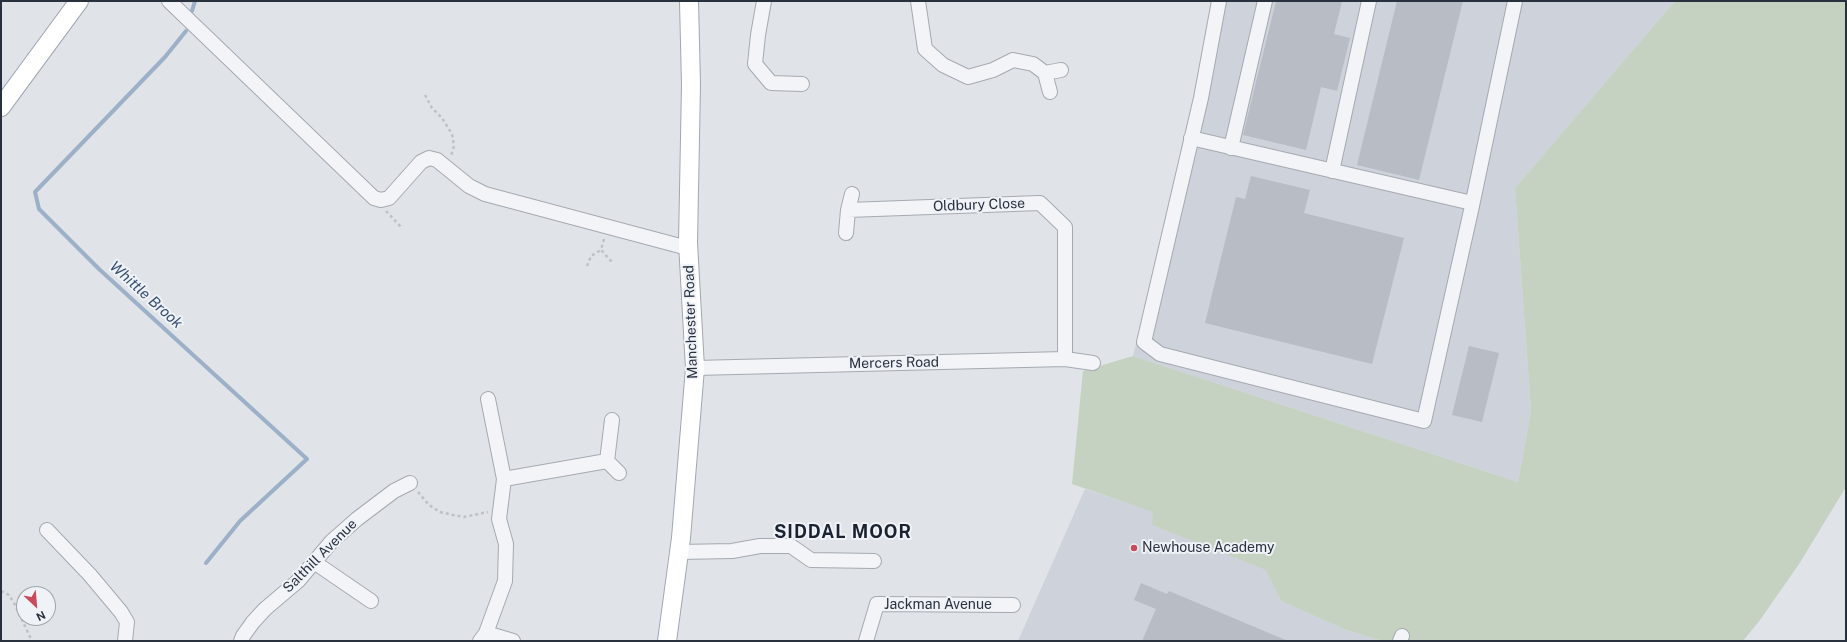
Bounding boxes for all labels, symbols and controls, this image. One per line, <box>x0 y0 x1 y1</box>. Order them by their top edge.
street label: Oldbury Close <box>933 195 1025 215</box>
water label: Whittle Brook <box>106 258 186 332</box>
street label: Manchester Road <box>681 265 701 379</box>
street label: Mercers Road <box>849 354 939 372</box>
street label: Salthill Avenue <box>280 516 360 596</box>
district label: SIDDAL MOOR <box>774 521 912 543</box>
place label: Newhouse Academy <box>1142 540 1274 556</box>
marker: Newhouse Academy <box>1129 543 1139 553</box>
north arrow <box>16 586 56 626</box>
street label: Jackman Avenue <box>884 597 992 613</box>
text: N <box>34 609 47 623</box>

